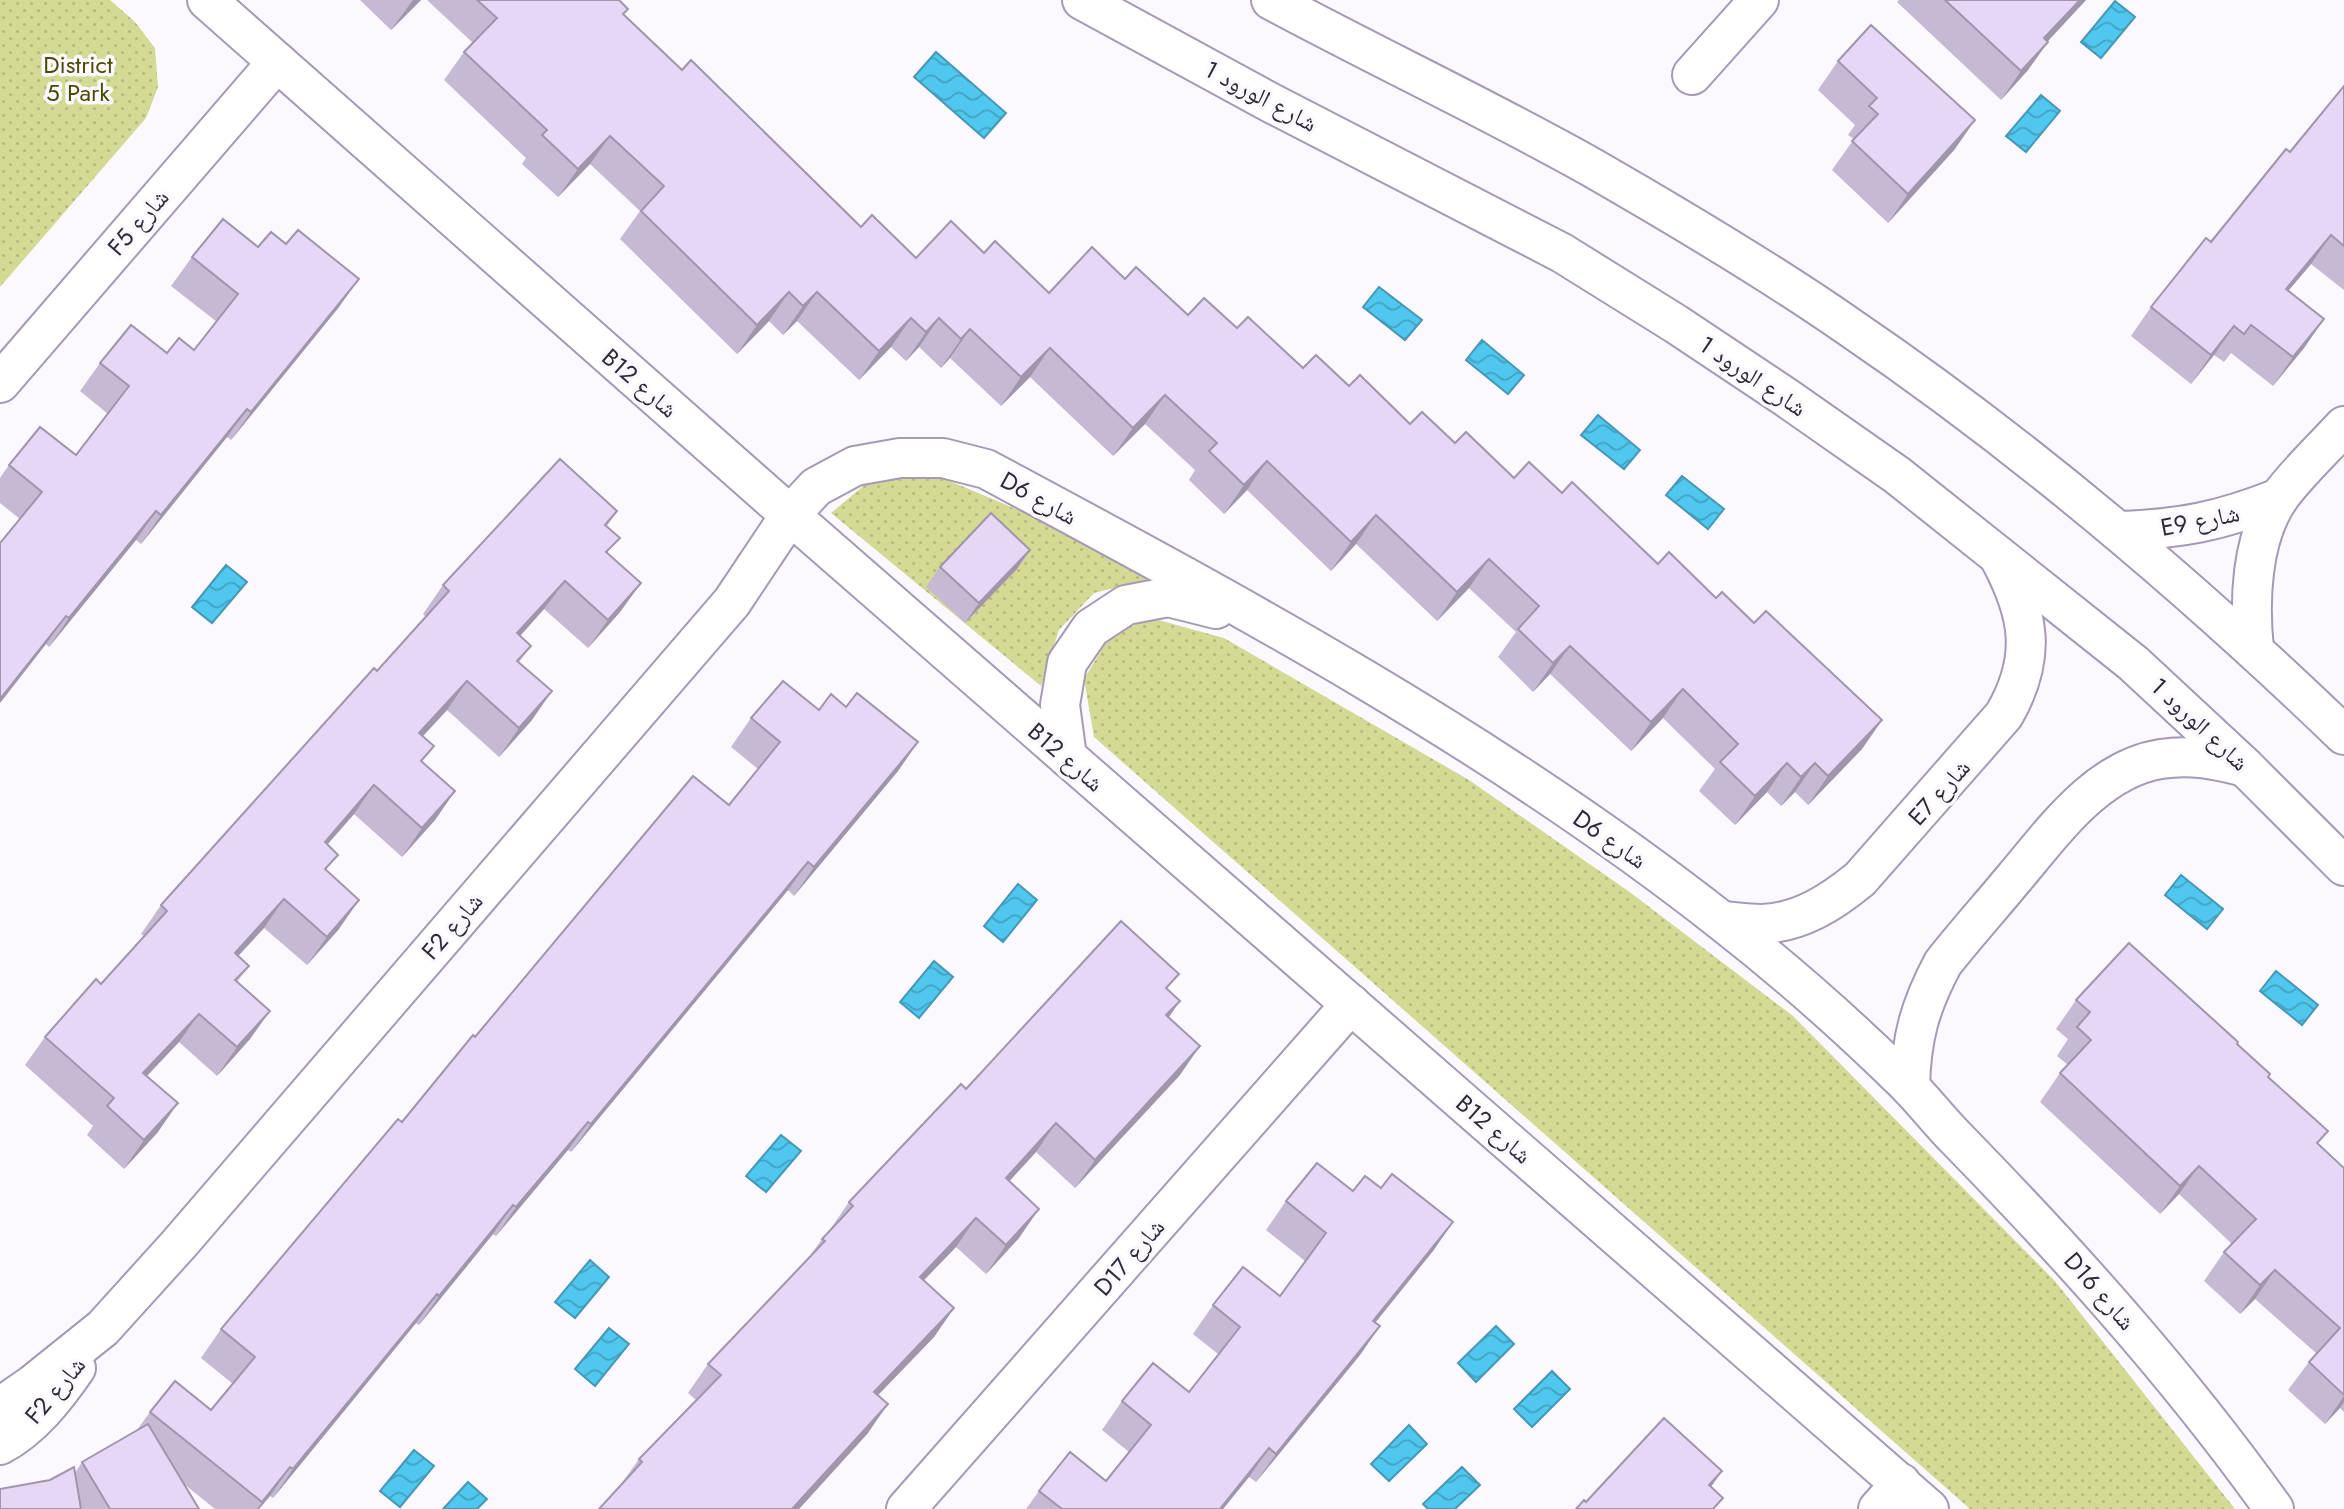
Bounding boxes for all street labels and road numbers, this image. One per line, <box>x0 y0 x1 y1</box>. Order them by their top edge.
street label: شارع الورود 1 <box>1198 52 1324 140</box>
street label: F5 شارع <box>99 181 177 263</box>
street label: شارع الورود 1 <box>1692 327 1814 425</box>
street label: B12 شارع <box>594 340 686 426</box>
street label: D6 شارع <box>994 463 1084 533</box>
street label: E9 شارع <box>2157 495 2243 545</box>
street label: شارع الورود 1 <box>2143 669 2257 779</box>
street label: B12 شارع <box>1020 714 1112 800</box>
street label: E7 شارع <box>1900 751 1978 833</box>
street label: D6 شارع <box>1566 801 1654 877</box>
street label: F2 شارع <box>413 885 491 967</box>
street label: B12 شارع <box>1448 1086 1540 1172</box>
street label: D17 شارع <box>1085 1211 1173 1303</box>
street label: D16 شارع <box>2056 1244 2144 1338</box>
street label: F2 شارع <box>16 1349 94 1431</box>

